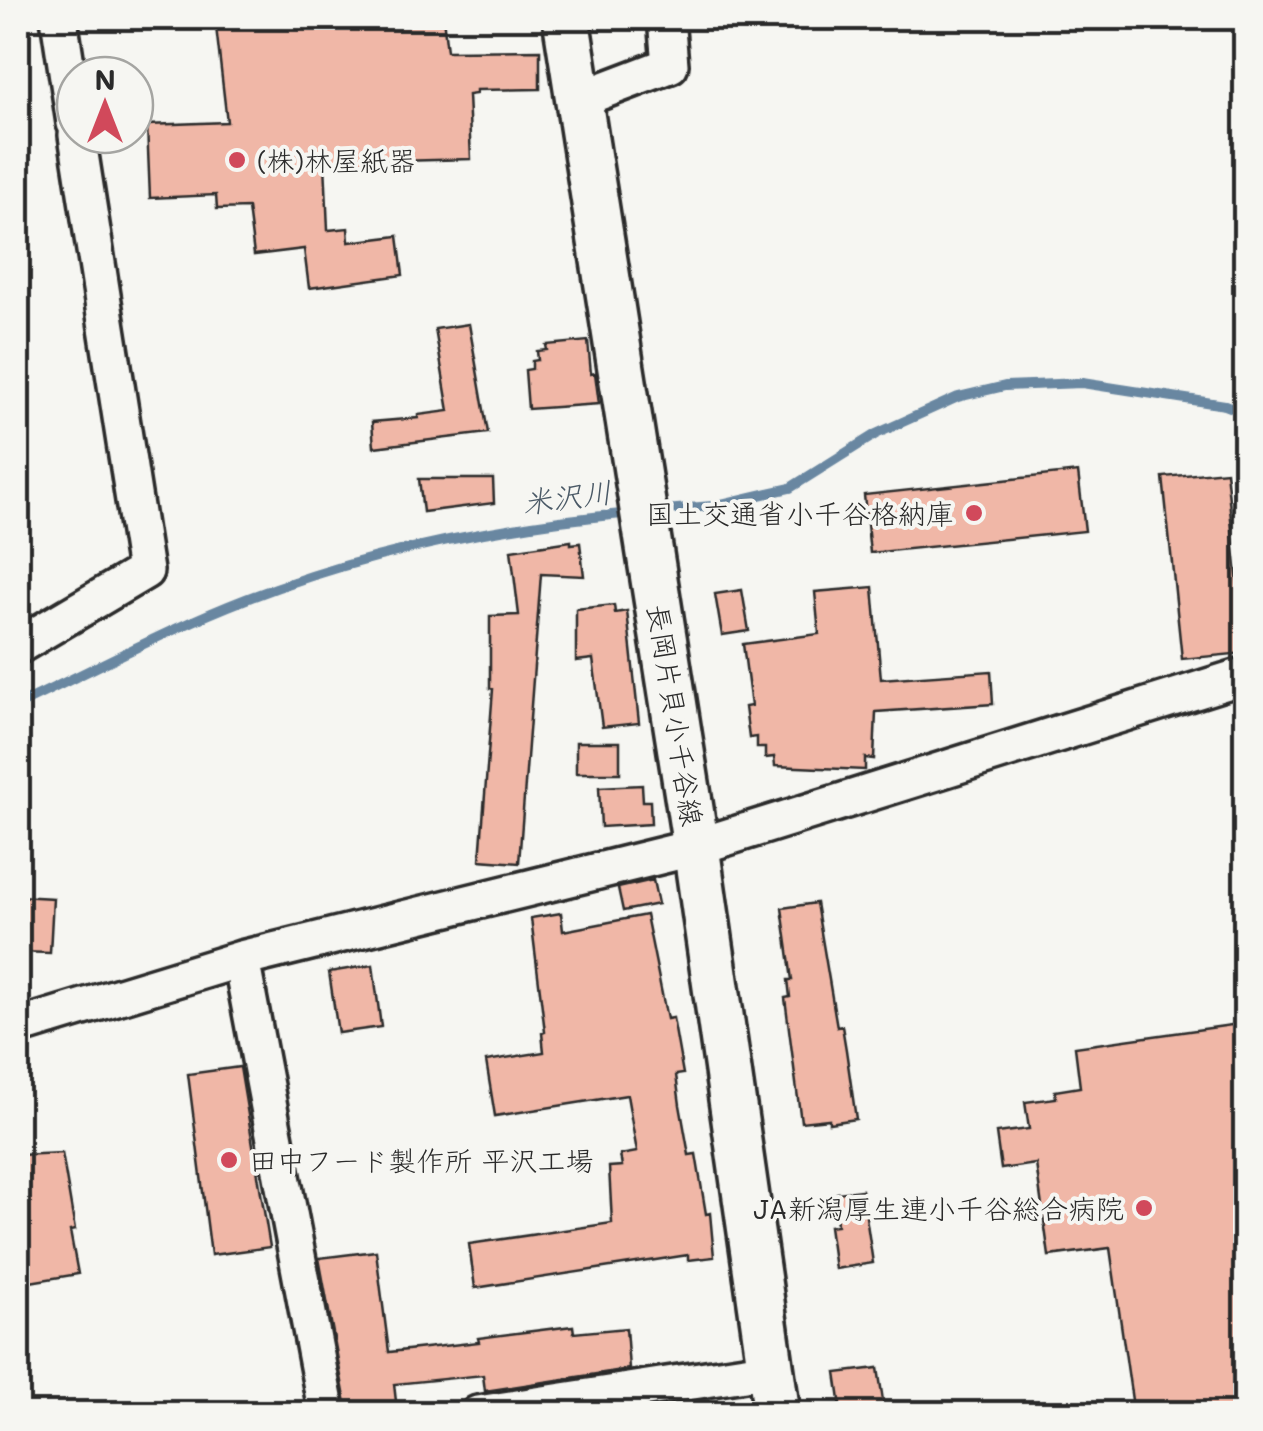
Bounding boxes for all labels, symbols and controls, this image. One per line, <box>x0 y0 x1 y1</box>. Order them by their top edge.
north arrow <box>55 55 155 155</box>
text: N <box>94 61 116 97</box>
place label: (株)林屋紙器 <box>257 142 416 178</box>
marker: (株)林屋紙器 <box>226 149 248 171</box>
water label: 米沢川 <box>520 471 614 521</box>
place label: 国土交通省小千谷格納庫 <box>646 495 954 531</box>
marker: 国土交通省小千谷格納庫 <box>963 502 985 524</box>
street label: 長岡片貝小千谷線 <box>641 602 711 828</box>
place label: 田中フード製作所 平沢工場 <box>249 1142 593 1178</box>
marker: 田中フード製作所 平沢工場 <box>218 1149 240 1171</box>
place label: JA新潟厚生連小千谷総合病院 <box>753 1190 1124 1226</box>
marker: JA新潟厚生連小千谷総合病院 <box>1133 1197 1155 1219</box>

